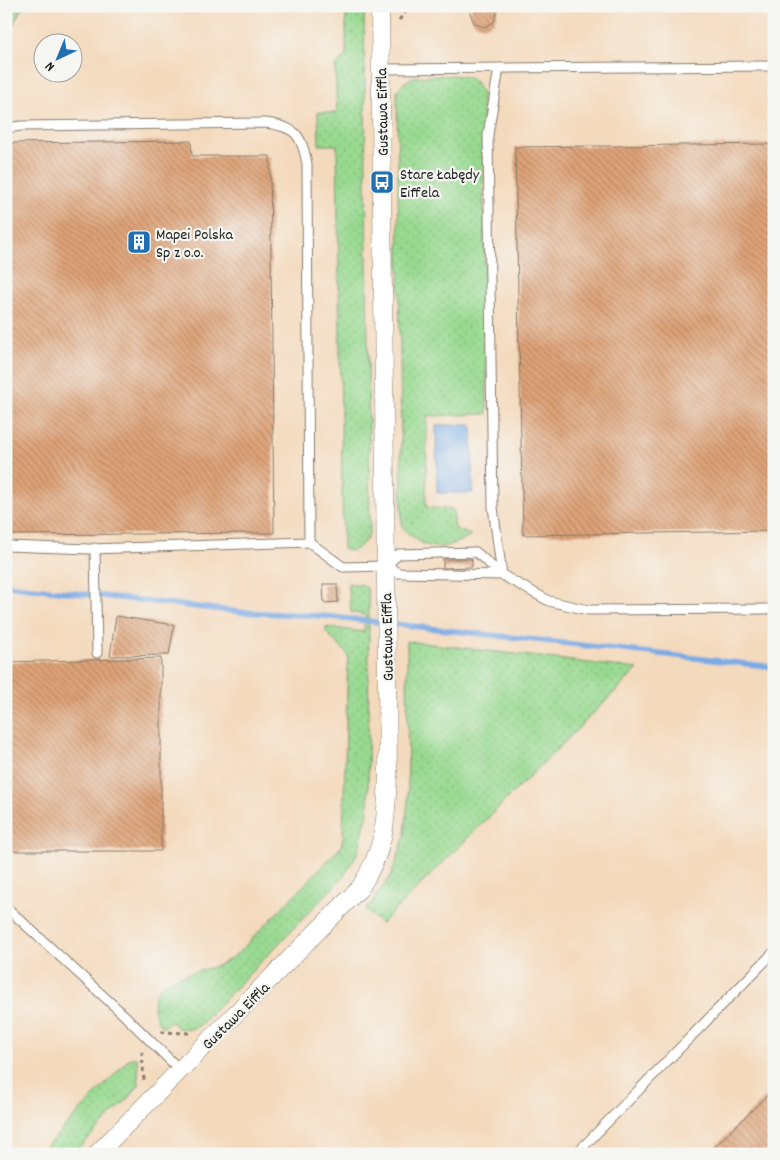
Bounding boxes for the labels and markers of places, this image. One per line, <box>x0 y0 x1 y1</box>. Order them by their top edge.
place label: Stare Łabędy Eiffela <box>400 164 480 205</box>
bus stop icon: Stare Łabędy Eiffela <box>369 169 395 195</box>
place label: Mapei Polska Sp z o.o. <box>156 224 233 265</box>
building icon: Mapei Polska Sp z o.o. <box>126 229 152 255</box>

